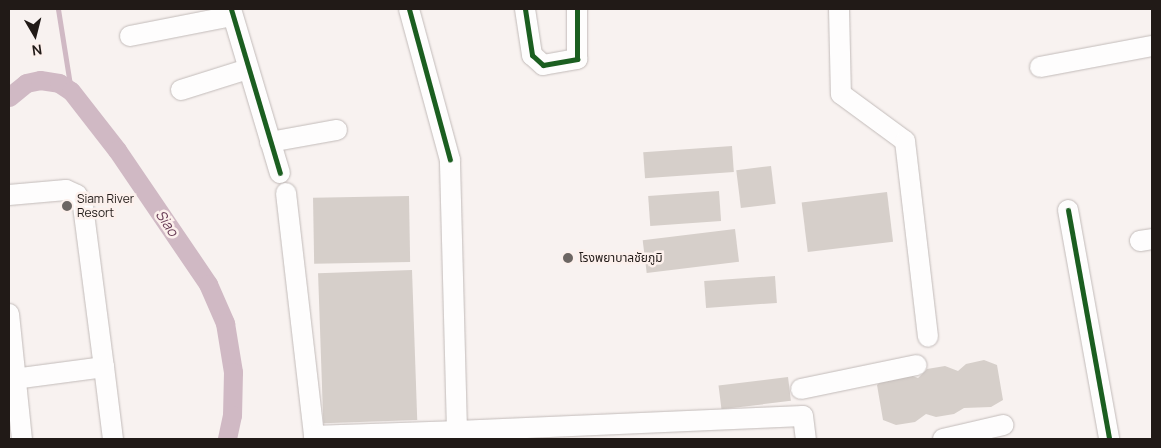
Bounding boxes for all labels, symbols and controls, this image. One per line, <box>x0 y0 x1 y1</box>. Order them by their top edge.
north arrow <box>10 10 60 60</box>
text: N <box>31 40 43 60</box>
place label: Siam River Resort <box>77 192 134 220</box>
marker: Siam River Resort <box>61 200 73 212</box>
water label: Siao <box>152 207 182 239</box>
marker: โรงพยาบาลชัยภูมิ <box>561 251 575 265</box>
place label: โรงพยาบาลชัยภูมิ <box>579 251 663 265</box>

